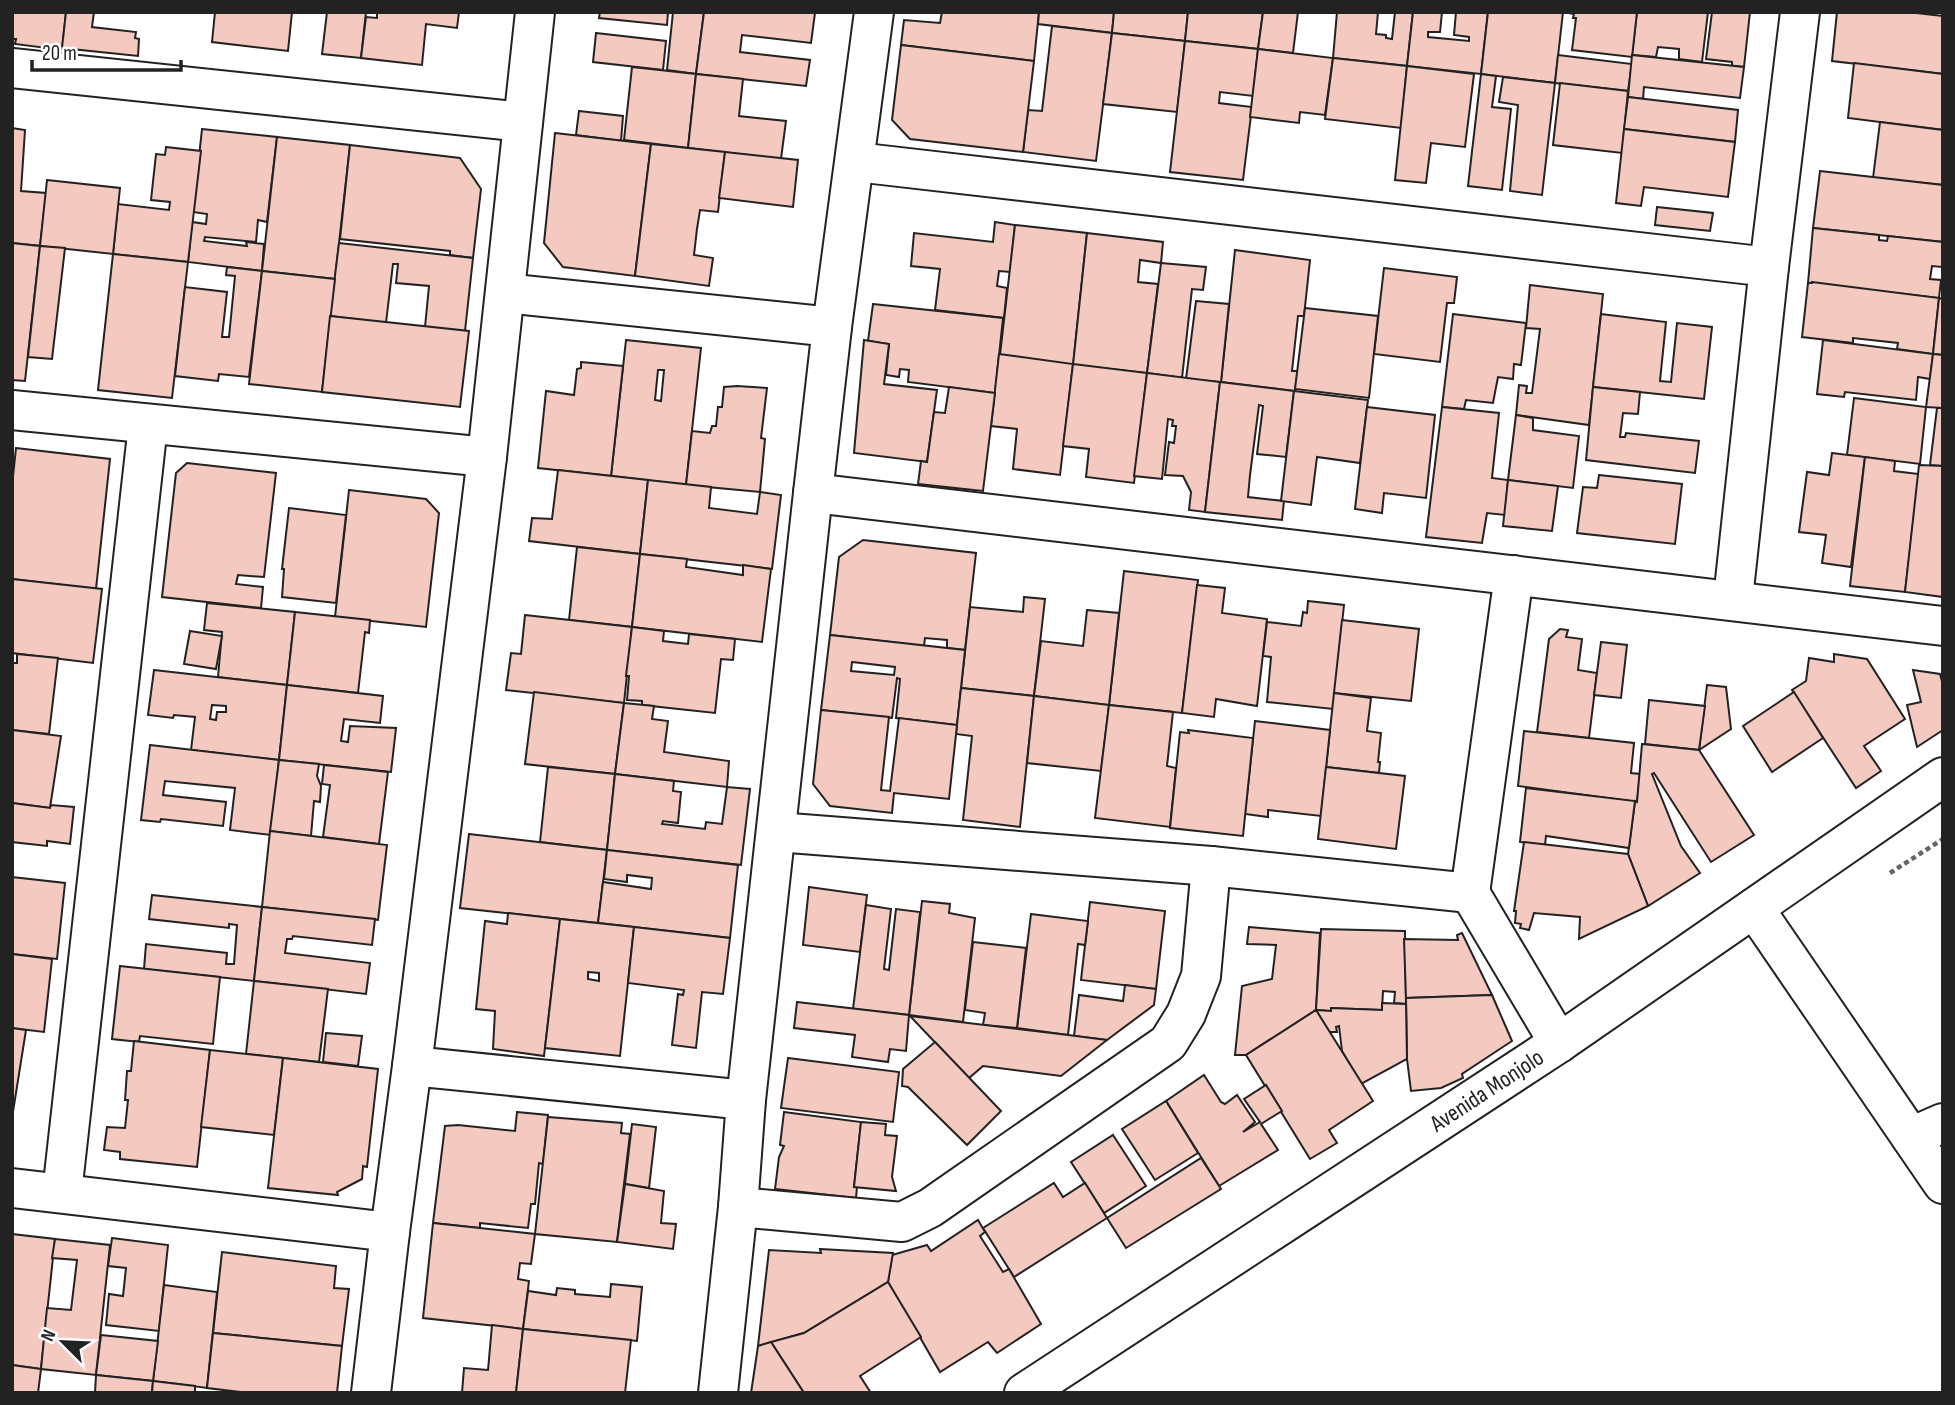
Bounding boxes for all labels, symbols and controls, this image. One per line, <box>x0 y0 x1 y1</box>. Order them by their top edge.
scale bar <box>32 28 180 72</box>
text: 20 m <box>42 41 77 66</box>
street label: Avenida Monjolo <box>1424 1043 1549 1138</box>
north arrow <box>28 1307 98 1377</box>
text: N <box>36 1326 61 1345</box>

